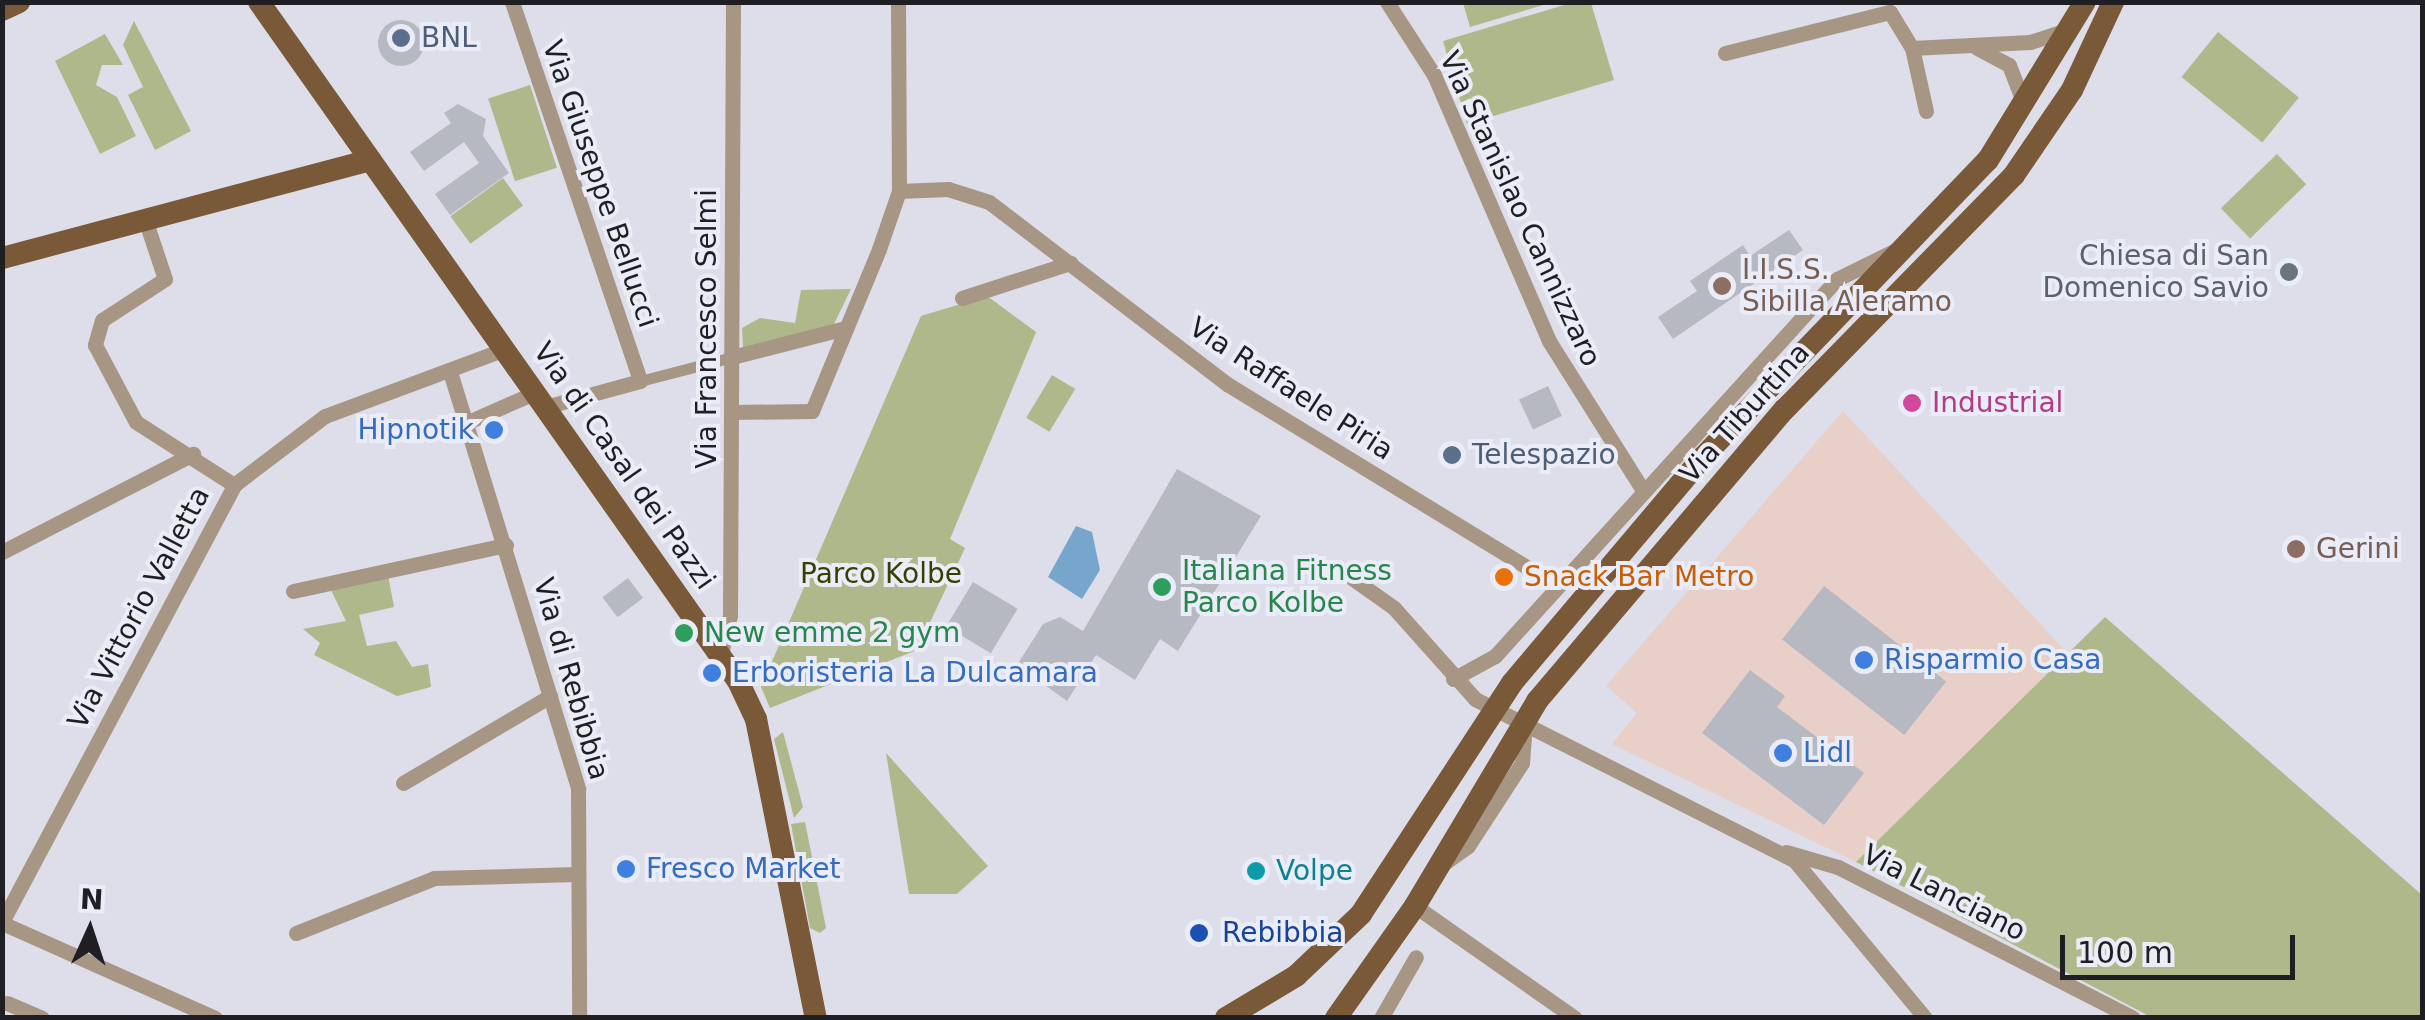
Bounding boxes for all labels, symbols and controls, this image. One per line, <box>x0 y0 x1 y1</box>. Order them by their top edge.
place label: BNL <box>421 21 477 55</box>
marker: BNL <box>390 27 412 49</box>
street label: Via Giuseppe Bellucci <box>535 36 665 332</box>
street label: Via Stanislao Cannizzaro <box>1432 46 1608 372</box>
street label: Via Francesco Selmi <box>690 189 724 469</box>
place label: Chiesa di San Domenico Savio <box>2042 239 2269 305</box>
place label: I.I.S.S. Sibilla Aleramo <box>1742 253 1952 319</box>
marker: Chiesa di San Domenico Savio <box>2278 261 2300 283</box>
marker: I.I.S.S. Sibilla Aleramo <box>1711 275 1733 297</box>
street label: Via Raffaele Piria <box>1183 311 1399 467</box>
street label: Via di Casal dei Pazzi <box>526 336 722 596</box>
street label: Via Tiburtina <box>1673 336 1817 490</box>
place label: Industrial <box>1932 386 2063 420</box>
marker: Industrial <box>1901 392 1923 414</box>
place label: Hipnotik <box>358 413 474 447</box>
marker: Hipnotik <box>483 419 505 441</box>
place label: Telespazio <box>1472 438 1616 472</box>
marker: Telespazio <box>1441 444 1463 466</box>
street label: Via Vittorio Valletta <box>61 481 217 735</box>
place label: Gerini <box>2316 532 2400 566</box>
marker: Gerini <box>2285 538 2307 560</box>
place label: Italiana Fitness Parco Kolbe <box>1182 554 1392 620</box>
park label: Parco Kolbe <box>800 557 962 591</box>
place label: Snack Bar Metro <box>1524 560 1754 594</box>
marker: Snack Bar Metro <box>1493 566 1515 588</box>
street label: Via di Rebibbia <box>526 574 616 784</box>
marker: Italiana Fitness Parco Kolbe <box>1151 576 1173 598</box>
place label: New emme 2 gym <box>704 616 960 650</box>
marker: New emme 2 gym <box>673 622 695 644</box>
place label: Risparmio Casa <box>1884 643 2101 677</box>
marker: Risparmio Casa <box>1853 649 1875 671</box>
place label: Erboristeria La Dulcamara <box>732 656 1098 690</box>
marker: Erboristeria La Dulcamara <box>701 662 723 684</box>
place label: Lidl <box>1803 736 1852 770</box>
marker: Lidl <box>1772 742 1794 764</box>
street label: Via Lanciano <box>1857 838 2031 948</box>
place label: Fresco Market <box>646 852 840 886</box>
place label: Volpe <box>1276 854 1353 888</box>
marker: Fresco Market <box>615 858 637 880</box>
marker: Volpe <box>1245 860 1267 882</box>
north arrow <box>40 880 140 980</box>
text: N <box>79 882 104 917</box>
scale bar <box>2065 915 2300 977</box>
place label: Rebibbia <box>1222 916 1343 950</box>
marker: Rebibbia <box>1186 920 1212 946</box>
text: 100 m <box>2077 935 2173 970</box>

